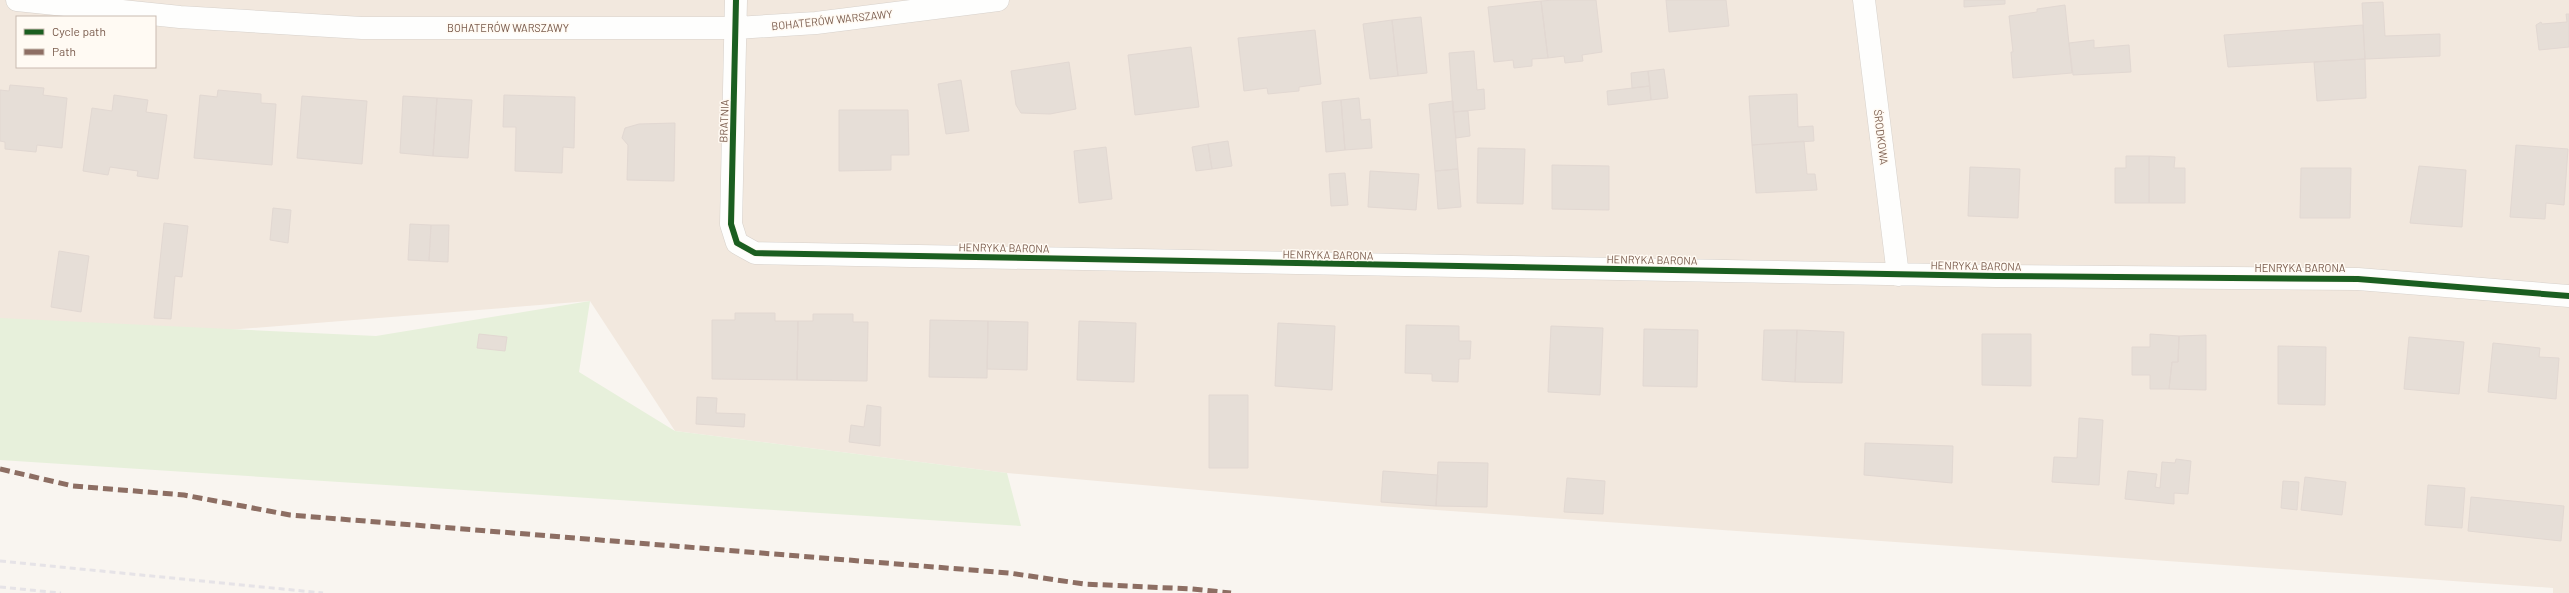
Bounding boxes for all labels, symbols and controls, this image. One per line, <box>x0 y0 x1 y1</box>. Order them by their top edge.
street label: BOHATERÓW WARSZAWY <box>771 7 893 32</box>
legend <box>16 16 156 68</box>
street label: BOHATERÓW WARSZAWY <box>447 21 569 34</box>
text: Cycle path <box>52 24 106 38</box>
text: Path <box>52 44 76 58</box>
street label: BRATNIA <box>716 99 731 143</box>
street label: ŚRODKOWA <box>1872 109 1891 166</box>
street label: HENRYKA BARONA <box>958 240 1050 255</box>
street label: HENRYKA BARONA <box>1282 247 1374 262</box>
street label: HENRYKA BARONA <box>1606 252 1698 267</box>
street label: HENRYKA BARONA <box>1930 258 2022 273</box>
street label: HENRYKA BARONA <box>2254 261 2346 274</box>

